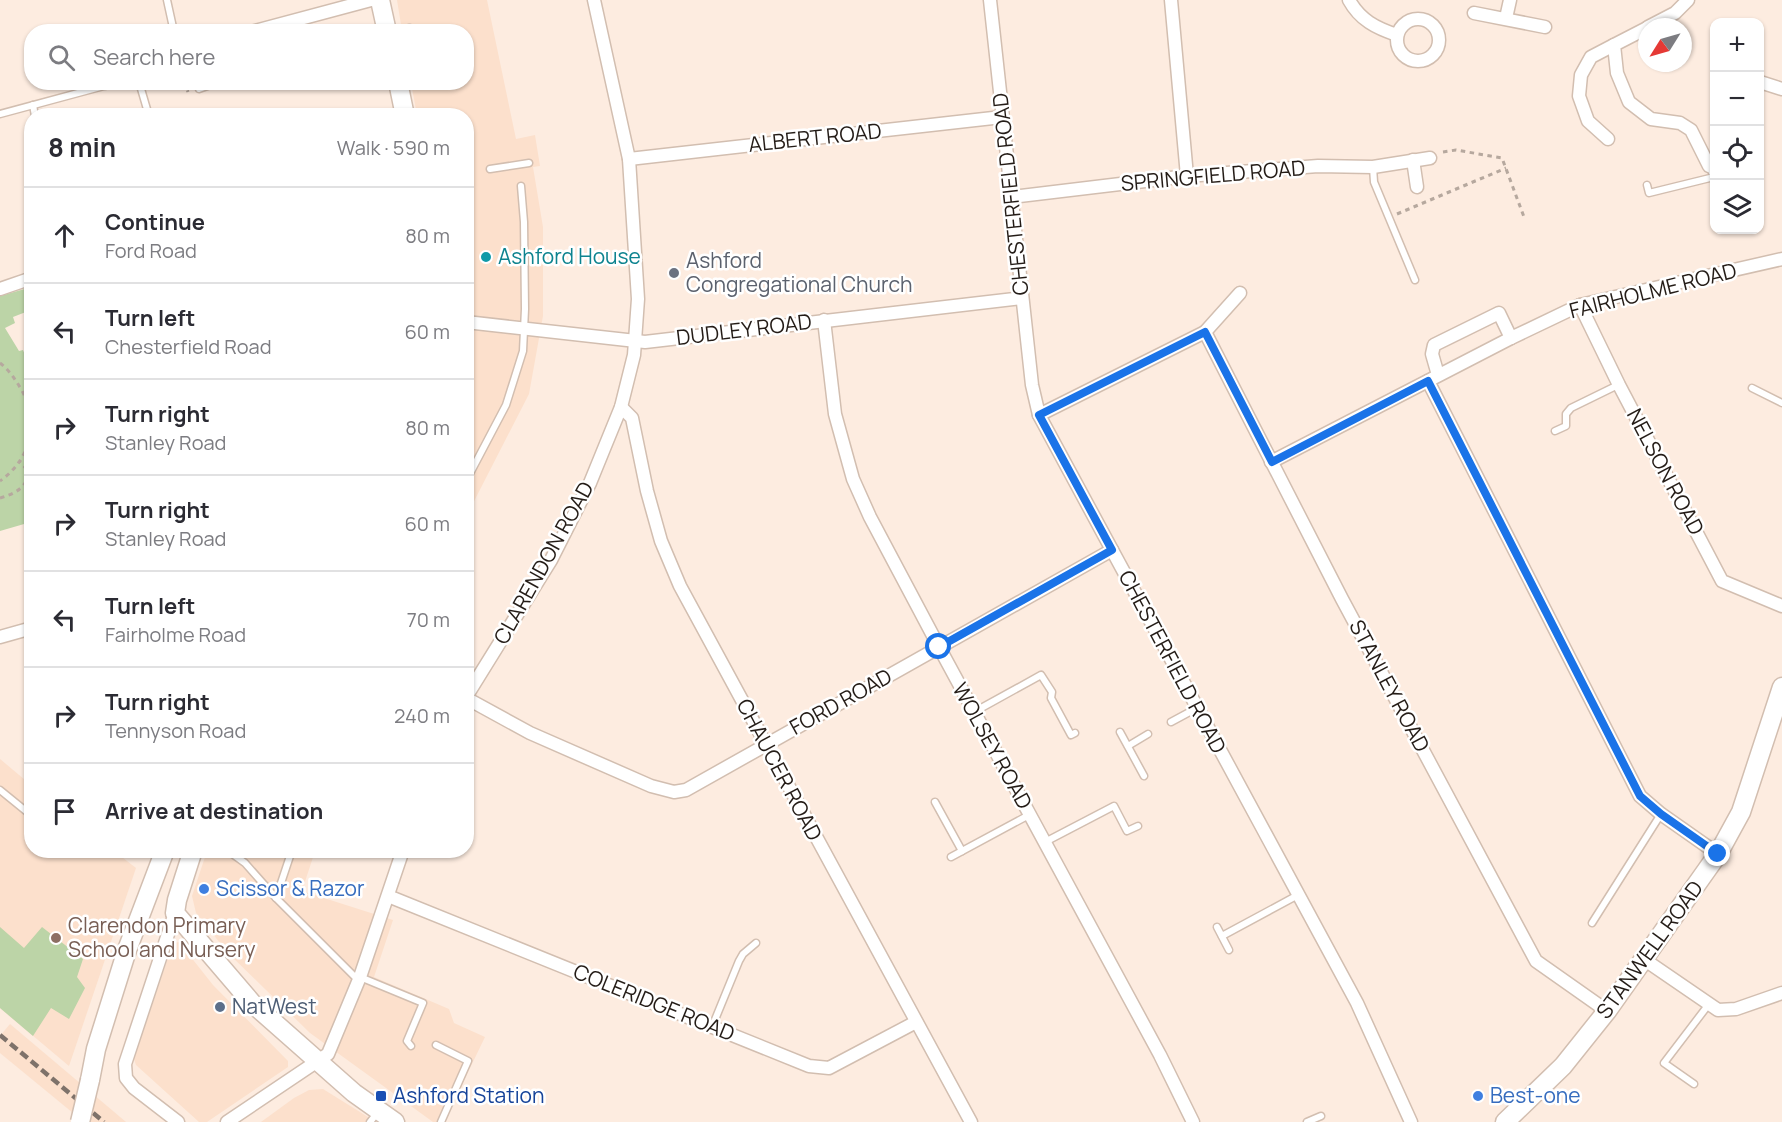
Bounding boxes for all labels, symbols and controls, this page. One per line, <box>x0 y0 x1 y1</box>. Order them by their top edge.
north arrow <box>1638 18 1692 72</box>
map controls <box>1710 18 1764 234</box>
button: + <box>1710 18 1764 72</box>
search box <box>24 24 474 90</box>
icon: search <box>45 41 78 74</box>
text: Search here <box>93 42 215 72</box>
button: − <box>1710 72 1764 126</box>
street label: CHESTERFIELD ROAD <box>985 92 1035 297</box>
street label: ALBERT ROAD <box>747 116 883 158</box>
button: locate <box>1710 126 1764 180</box>
text: 8 min <box>48 129 116 165</box>
text: Walk · 590 m <box>337 134 450 161</box>
street label: SPRINGFIELD ROAD <box>1120 153 1306 197</box>
button: layers <box>1710 180 1764 234</box>
text: Continue <box>105 207 205 237</box>
icon: ahead <box>48 219 81 252</box>
text: 80 m <box>405 222 450 249</box>
text: Ford Road <box>105 237 197 264</box>
place label: Ashford House <box>498 242 641 270</box>
place label: Ashford Congregational Church <box>686 246 913 298</box>
marker: Ashford House <box>479 250 493 264</box>
street label: FAIRHOLME ROAD <box>1566 256 1739 324</box>
marker: Ashford Congregational Church <box>667 266 681 280</box>
text: Turn left <box>105 303 195 333</box>
street label: DUDLEY ROAD <box>675 307 813 351</box>
icon: left <box>48 315 81 348</box>
text: 60 m <box>404 318 450 345</box>
text: Chesterfield Road <box>105 333 272 360</box>
text: Turn right <box>105 399 210 429</box>
street label: NELSON ROAD <box>1621 404 1711 540</box>
icon: right <box>48 411 81 444</box>
text: 80 m <box>405 414 450 441</box>
text: Stanley Road <box>105 429 226 456</box>
street label: CLARENDON ROAD <box>487 476 599 649</box>
text: Turn right <box>105 495 210 525</box>
icon: right <box>48 507 81 540</box>
text: 60 m <box>404 510 450 537</box>
text: Stanley Road <box>105 525 226 552</box>
street label: CHESTERFIELD ROAD <box>1113 565 1233 758</box>
text: Turn left <box>105 591 195 621</box>
icon: left <box>48 603 81 636</box>
text: 70 m <box>407 606 450 633</box>
street label: STANLEY ROAD <box>1343 615 1436 757</box>
text: Fairholme Road <box>105 621 246 648</box>
route start <box>925 633 951 659</box>
street label: FORD ROAD <box>784 662 897 741</box>
street label: WOLSEY ROAD <box>947 677 1039 814</box>
text: Turn right <box>105 687 210 717</box>
street label: CHAUCER ROAD <box>731 694 829 845</box>
icon: right <box>48 699 81 732</box>
text: 240 m <box>394 702 450 729</box>
text: Tennyson Road <box>105 717 246 744</box>
icon: arrive <box>48 795 81 828</box>
text: Arrive at destination <box>105 796 323 826</box>
route end <box>1704 840 1730 866</box>
place label: Scissor & Razor <box>216 874 365 902</box>
street label: STANWELL ROAD <box>1590 875 1709 1024</box>
marker: Scissor & Razor <box>197 882 211 896</box>
place label: Clarendon Primary School and Nursery <box>68 911 256 963</box>
marker: Clarendon Primary School and Nursery <box>49 931 63 945</box>
street label: COLERIDGE ROAD <box>570 957 739 1047</box>
place label: NatWest <box>232 992 317 1020</box>
marker: NatWest <box>213 1000 227 1014</box>
place label: Ashford Station <box>393 1081 544 1109</box>
place label: Best-one <box>1490 1081 1581 1109</box>
marker: Ashford Station <box>374 1089 388 1103</box>
marker: Best-one <box>1471 1089 1485 1103</box>

